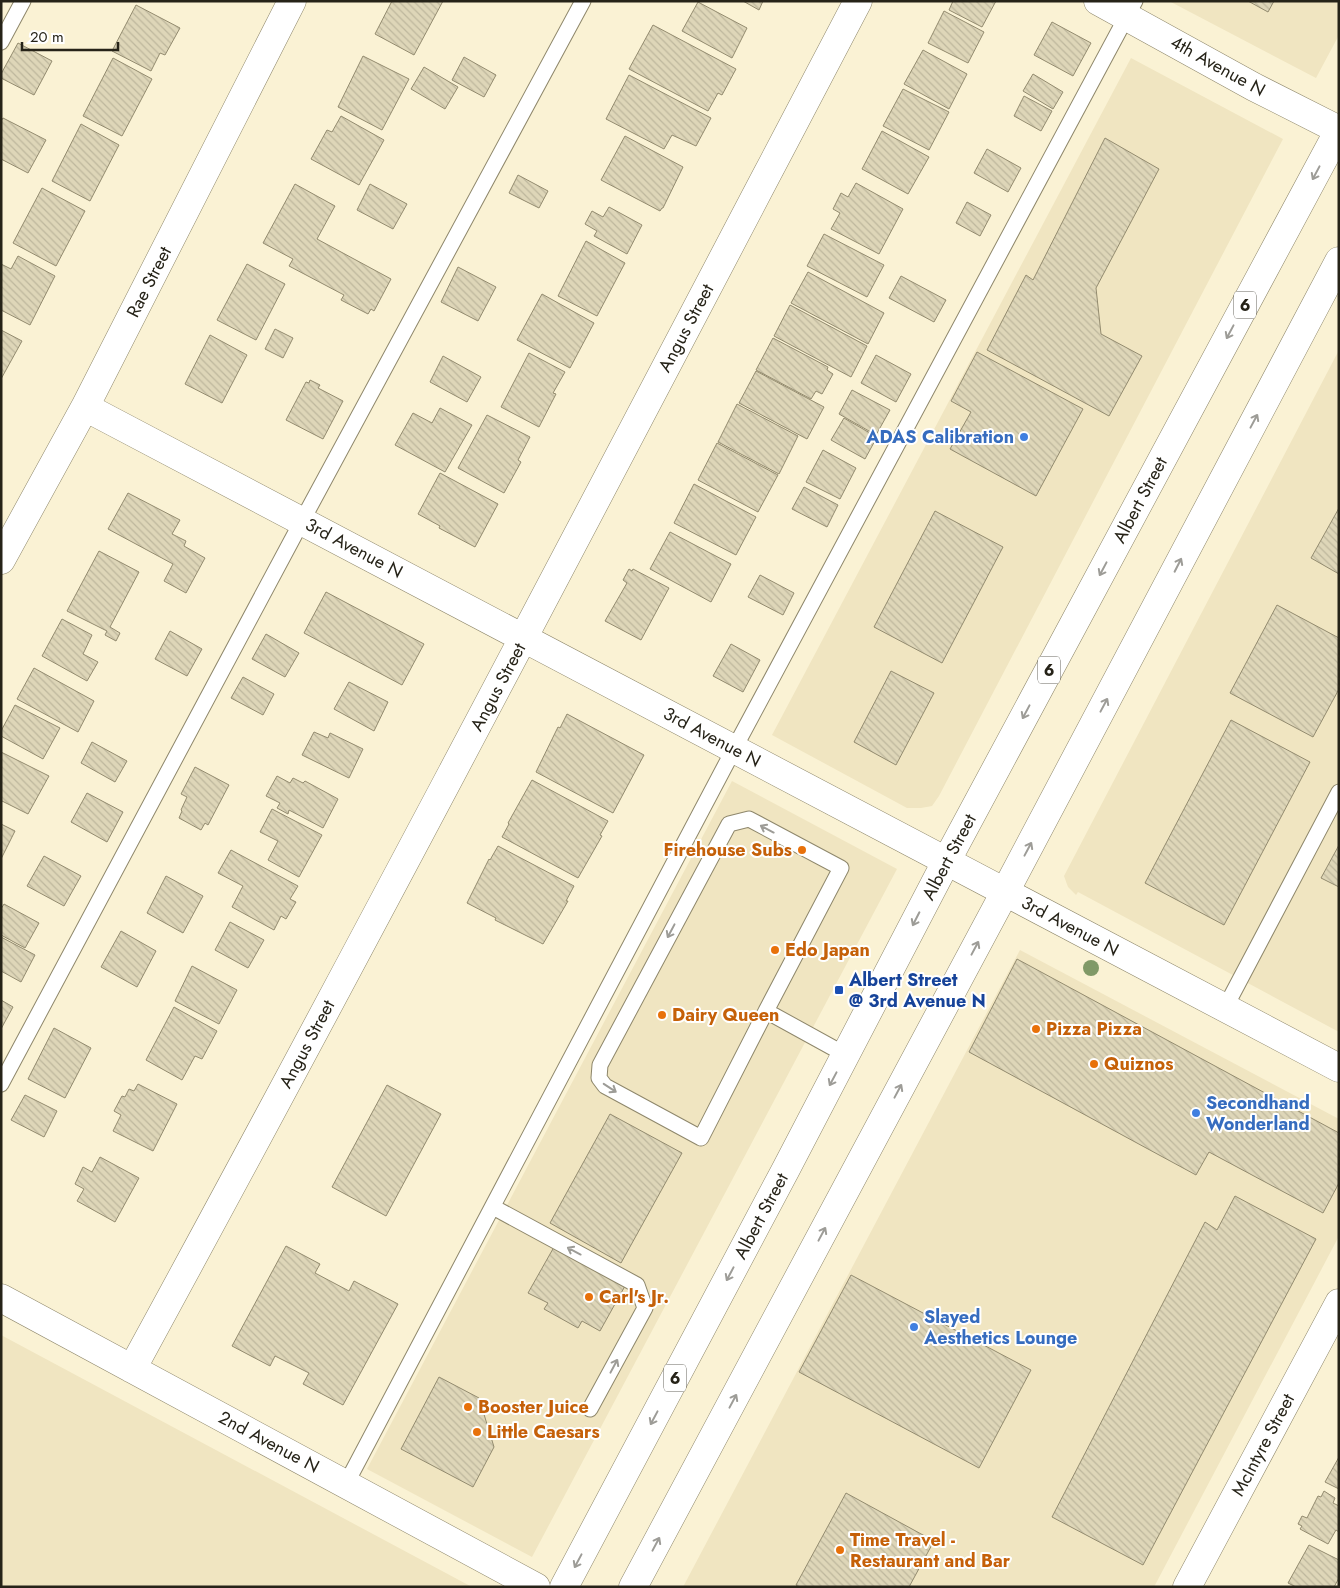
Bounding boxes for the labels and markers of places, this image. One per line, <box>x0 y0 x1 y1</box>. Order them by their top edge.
place label: ADAS Calibration <box>865 424 1014 450</box>
marker: ADAS Calibration <box>1018 431 1030 443</box>
place label: Firehouse Subs <box>664 837 792 863</box>
marker: Firehouse Subs <box>796 844 808 856</box>
place label: Edo Japan <box>785 937 870 963</box>
marker: Edo Japan <box>769 944 781 956</box>
place label: Albert Street @ 3rd Avenue N <box>848 967 986 1014</box>
marker: Albert Street @ 3rd Avenue N <box>833 984 845 996</box>
place label: Dairy Queen <box>672 1002 779 1028</box>
marker: Dairy Queen <box>656 1009 668 1021</box>
place label: Pizza Pizza <box>1046 1016 1142 1042</box>
marker: Pizza Pizza <box>1030 1023 1042 1035</box>
place label: Quiznos <box>1104 1051 1173 1077</box>
marker: Quiznos <box>1088 1058 1100 1070</box>
place label: Secondhand Wonderland <box>1206 1090 1310 1137</box>
marker: Secondhand Wonderland <box>1190 1107 1202 1119</box>
place label: Carl's Jr. <box>599 1284 669 1310</box>
marker: Carl's Jr. <box>583 1291 595 1303</box>
place label: Slayed Aesthetics Lounge <box>923 1304 1077 1351</box>
marker: Slayed Aesthetics Lounge <box>908 1321 920 1333</box>
place label: Booster Juice <box>478 1394 589 1420</box>
marker: Booster Juice <box>462 1401 474 1413</box>
place label: Little Caesars <box>487 1419 600 1445</box>
marker: Little Caesars <box>471 1426 483 1438</box>
place label: Time Travel - Restaurant and Bar <box>850 1527 1011 1574</box>
marker: Time Travel - Restaurant and Bar <box>834 1544 846 1556</box>

